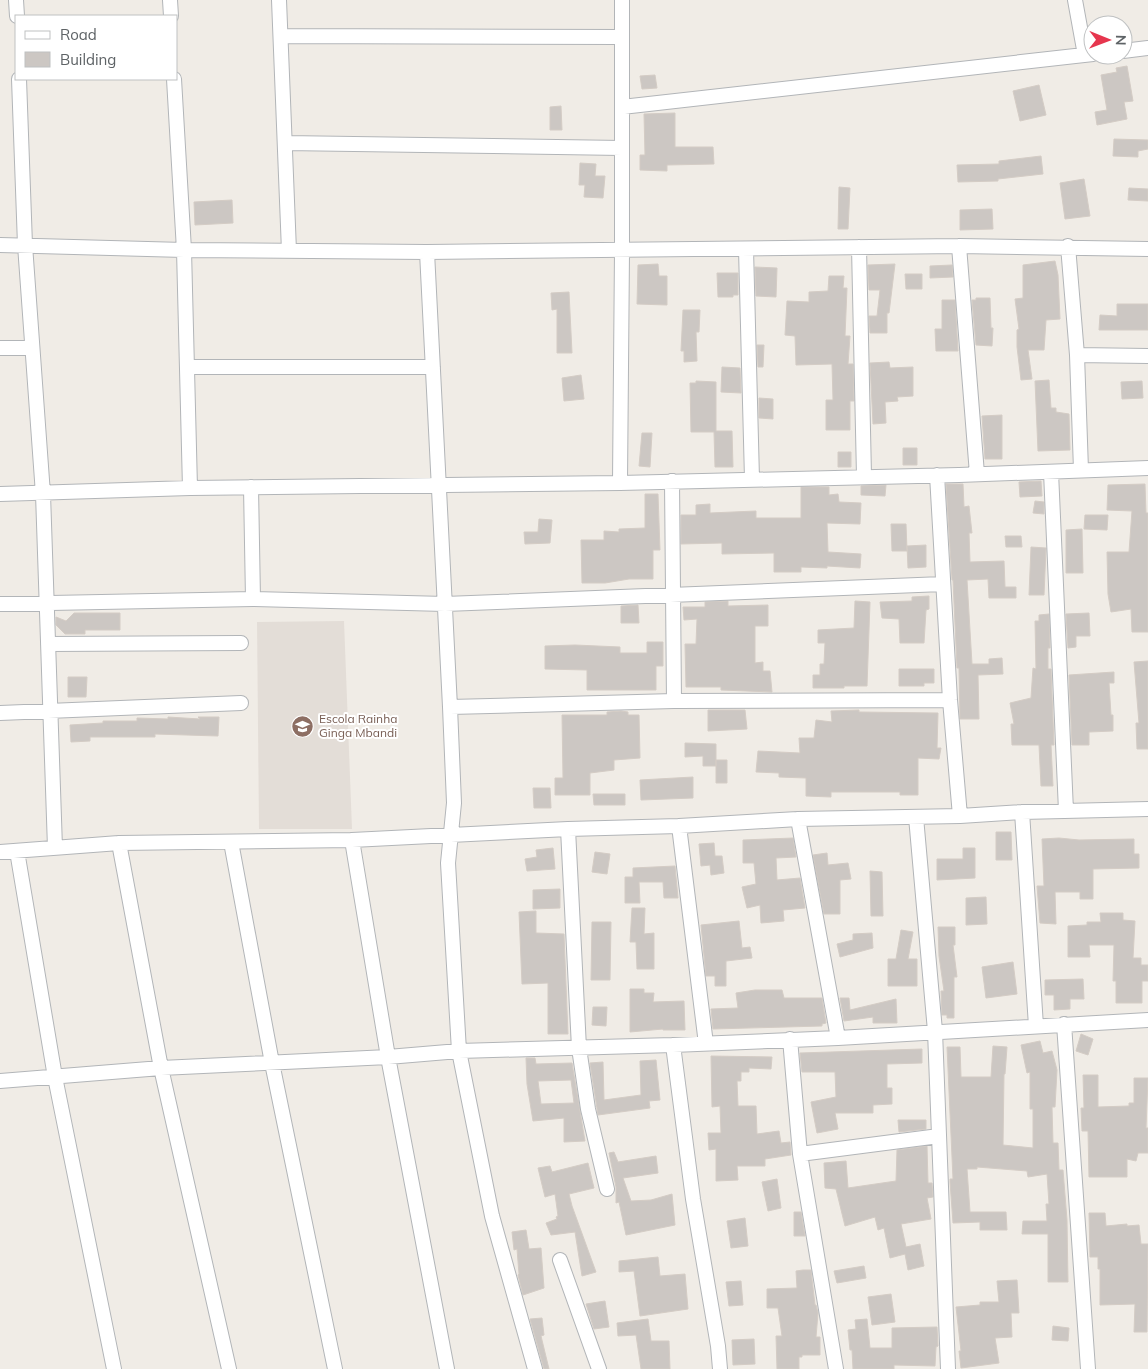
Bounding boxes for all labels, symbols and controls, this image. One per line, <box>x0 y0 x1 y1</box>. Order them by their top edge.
legend <box>15 15 178 80</box>
north arrow <box>1083 15 1133 65</box>
text: Road <box>60 25 97 44</box>
text: N <box>1112 35 1130 46</box>
text: Building <box>60 50 116 69</box>
place label: Escola Rainha Ginga Mbandi <box>319 711 397 740</box>
school or university icon: Escola Rainha Ginga Mbandi <box>291 714 315 738</box>

